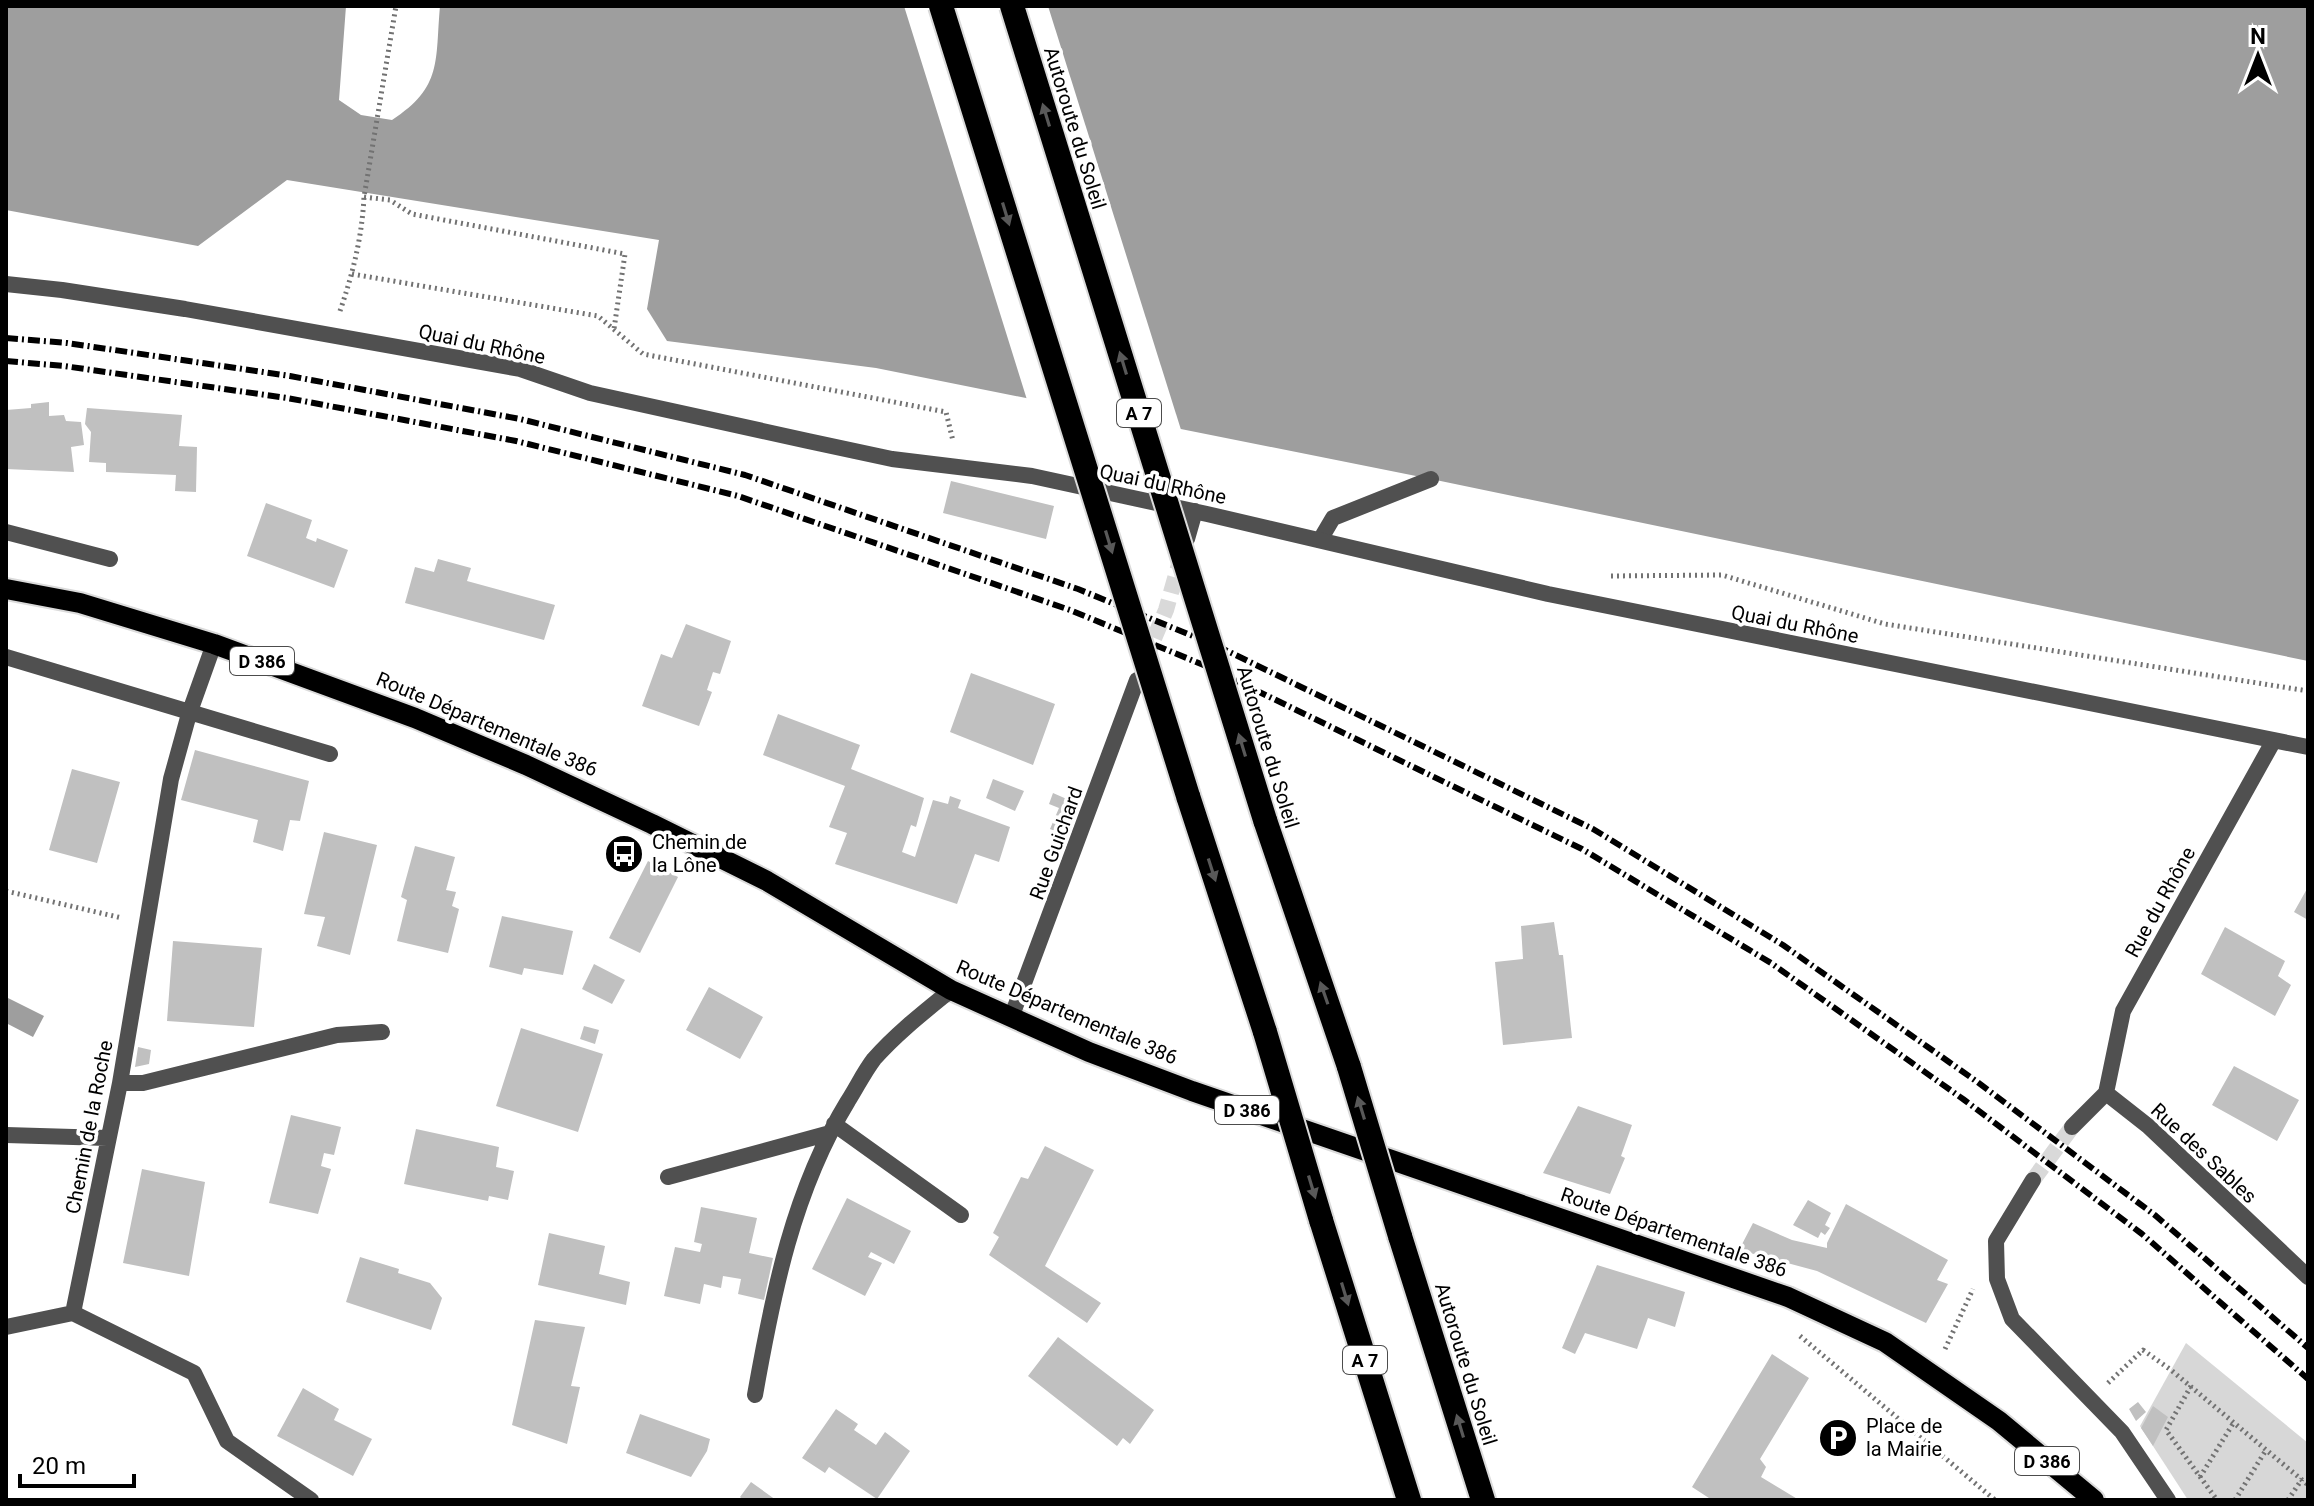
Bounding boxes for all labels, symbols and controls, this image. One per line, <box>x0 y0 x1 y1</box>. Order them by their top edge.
north arrow <box>2218 16 2298 96</box>
text: N <box>2250 24 2266 49</box>
street label: Autoroute du Soleil <box>1039 44 1111 212</box>
one-way arrow <box>1039 103 1052 127</box>
one-way arrow <box>1000 202 1013 226</box>
street label: Quai du Rhône <box>416 319 548 369</box>
one-way arrow <box>1116 351 1129 375</box>
road number: A 7 <box>1117 399 1161 427</box>
street label: Quai du Rhône <box>1097 459 1229 509</box>
one-way arrow <box>1103 531 1115 555</box>
street label: Quai du Rhône <box>1729 600 1861 648</box>
road number: D 386 <box>230 647 294 675</box>
street label: Autoroute du Soleil <box>1232 663 1304 831</box>
street label: Route Départementale 386 <box>373 666 601 782</box>
one-way arrow <box>1235 733 1248 757</box>
street label: Rue Guichard <box>1024 783 1088 903</box>
place label: Chemin de la Lône <box>652 830 747 877</box>
bus stop icon: Chemin de la Lône <box>603 833 645 875</box>
street label: Rue du Rhône <box>2120 843 2200 961</box>
one-way arrow <box>1206 858 1219 882</box>
street label: Route Départementale 386 <box>953 954 1181 1070</box>
one-way arrow <box>1317 981 1329 1005</box>
street label: Chemin de la Roche <box>60 1038 118 1216</box>
one-way arrow <box>1354 1095 1367 1119</box>
road number: D 386 <box>1215 1096 1279 1124</box>
street label: Rue des Sables <box>2146 1098 2262 1208</box>
one-way arrow <box>1306 1176 1319 1200</box>
street label: Route Départementale 386 <box>1558 1182 1790 1282</box>
street label: Autoroute du Soleil <box>1430 1280 1502 1448</box>
one-way arrow <box>1339 1283 1352 1307</box>
road number: A 7 <box>1343 1346 1387 1374</box>
one-way arrow <box>1453 1413 1466 1437</box>
place label: Place de la Mairie <box>1866 1414 1942 1461</box>
parking icon: Place de la Mairie <box>1817 1417 1859 1459</box>
scale bar <box>20 1438 134 1488</box>
road number: D 386 <box>2015 1447 2079 1475</box>
text: 20 m <box>32 1452 86 1480</box>

